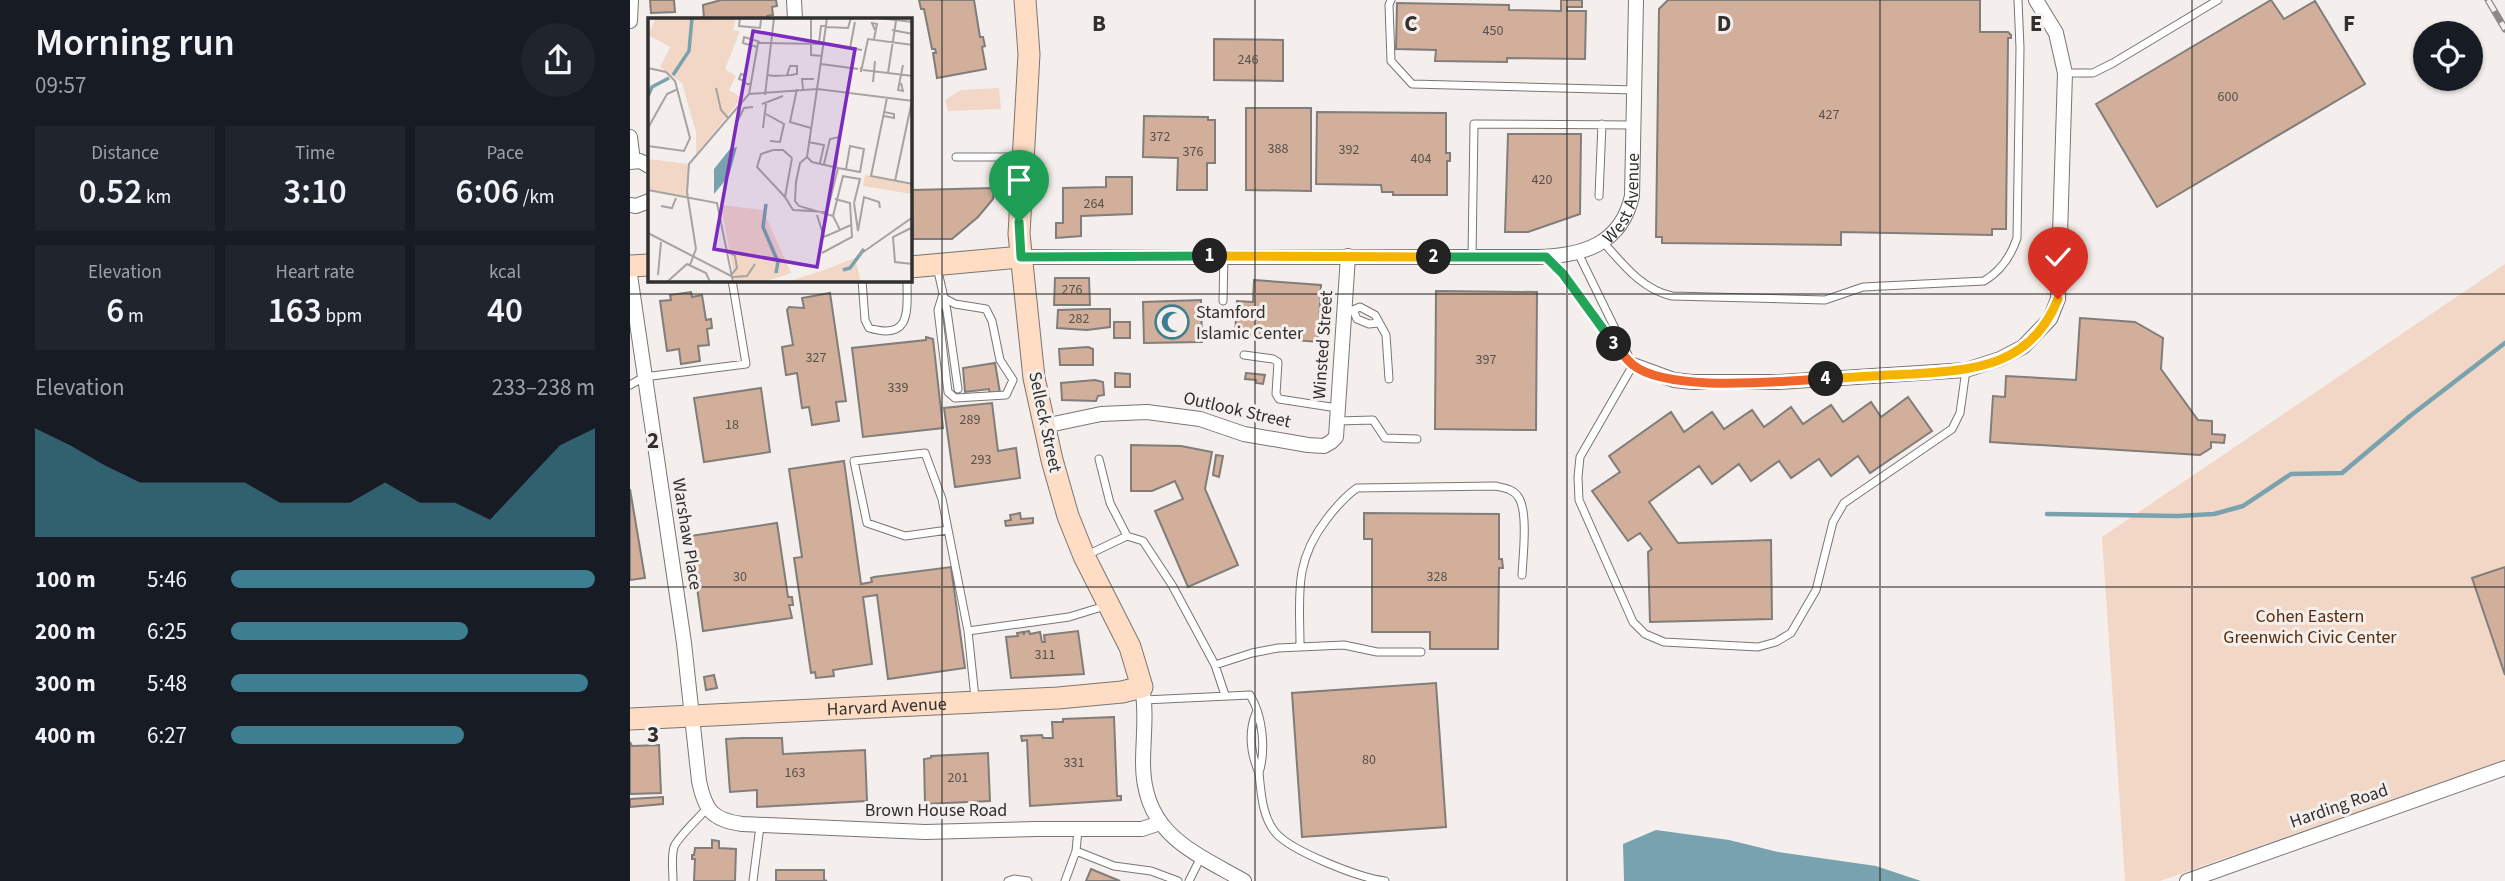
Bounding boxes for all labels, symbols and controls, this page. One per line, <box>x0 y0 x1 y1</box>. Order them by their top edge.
text: B <box>1092 7 1106 40</box>
text: C <box>1404 7 1418 40</box>
text: D <box>1717 7 1731 40</box>
text: E <box>2030 7 2042 40</box>
text: F <box>2343 7 2355 40</box>
text: Morning run <box>35 16 235 70</box>
inset map <box>648 18 912 282</box>
house number: 450 <box>1483 21 1503 41</box>
map controls <box>2413 21 2483 91</box>
button: locate <box>2413 21 2483 91</box>
button: share <box>521 23 595 97</box>
house number: 246 <box>1238 50 1258 70</box>
text: 09:57 <box>35 69 86 102</box>
house number: 600 <box>2218 87 2238 107</box>
house number: 427 <box>1819 105 1839 125</box>
house number: 372 <box>1150 127 1170 147</box>
house number: 388 <box>1268 139 1288 159</box>
text: Distance <box>91 140 159 167</box>
text: Time <box>295 140 335 167</box>
text: Pace <box>486 140 524 167</box>
house number: 392 <box>1339 140 1359 160</box>
house number: 376 <box>1183 142 1203 162</box>
house number: 404 <box>1411 149 1431 169</box>
pin <box>989 150 1049 222</box>
street label: West Avenue <box>1597 153 1645 249</box>
icon: arrive <box>1000 161 1038 199</box>
text: 0.52 <box>79 167 142 217</box>
text: 3:10 <box>283 167 347 217</box>
text: 6:06 <box>455 167 519 217</box>
house number: 420 <box>1532 170 1552 190</box>
text: km <box>142 184 171 211</box>
text: /km <box>519 184 555 211</box>
house number: 264 <box>1084 194 1104 214</box>
pin <box>2028 227 2088 299</box>
pin: 1 <box>1192 238 1228 274</box>
icon: check <box>2039 238 2077 276</box>
pin: 2 <box>1416 240 1452 274</box>
text: 1 <box>1204 242 1215 269</box>
text: 2 <box>1428 243 1439 270</box>
text: Elevation <box>88 259 162 286</box>
text: Heart rate <box>276 259 355 286</box>
text: kcal <box>489 259 521 286</box>
house number: 276 <box>1062 280 1082 300</box>
text: 6 <box>106 286 124 336</box>
text: 163 <box>268 286 322 336</box>
text: 40 <box>487 286 523 336</box>
street label: Winsted Street <box>1307 290 1339 400</box>
place label: Stamford Islamic Center <box>1196 300 1304 346</box>
text: m <box>124 303 144 330</box>
text: bpm <box>322 303 362 330</box>
mosque icon: Stamford Islamic Center <box>1153 303 1191 341</box>
house number: 282 <box>1069 309 1089 329</box>
pin: 3 <box>1597 326 1632 362</box>
text: 3 <box>1608 330 1619 357</box>
house number: 327 <box>806 348 826 368</box>
house number: 397 <box>1476 350 1496 370</box>
pin: 4 <box>1808 362 1844 396</box>
text: 4 <box>1820 365 1831 392</box>
street label: Selleck Street <box>1022 369 1068 475</box>
text: Elevation <box>35 371 125 404</box>
text: 233–238 m <box>492 371 595 404</box>
house number: 339 <box>888 378 908 398</box>
street label: Outlook Street <box>1181 385 1293 435</box>
house number: 289 <box>960 410 980 430</box>
house number: 18 <box>725 415 739 435</box>
text: 2 <box>647 424 659 457</box>
house number: 293 <box>971 450 991 470</box>
street label: Warshaw Place <box>666 476 708 592</box>
text: 100 m <box>35 563 96 596</box>
text: 5:46 <box>147 563 187 596</box>
house number: 30 <box>733 567 747 587</box>
house number: 328 <box>1427 567 1447 587</box>
park label: Cohen Eastern Greenwich Civic Center <box>2223 604 2397 650</box>
text: 200 m <box>35 615 96 648</box>
text: 6:25 <box>147 615 187 648</box>
house number: 311 <box>1035 645 1055 665</box>
text: 300 m <box>35 667 96 700</box>
text: 5:48 <box>147 667 187 700</box>
street label: Harvard Avenue <box>826 691 947 722</box>
text: 3 <box>647 718 659 751</box>
text: 400 m <box>35 719 96 752</box>
text: 6:27 <box>147 719 187 752</box>
house number: 80 <box>1362 750 1376 770</box>
house number: 331 <box>1064 753 1084 773</box>
house number: 163 <box>785 763 805 783</box>
house number: 201 <box>948 768 968 788</box>
street label: Harding Road <box>2286 778 2392 834</box>
street label: Brown House Road <box>865 798 1007 823</box>

